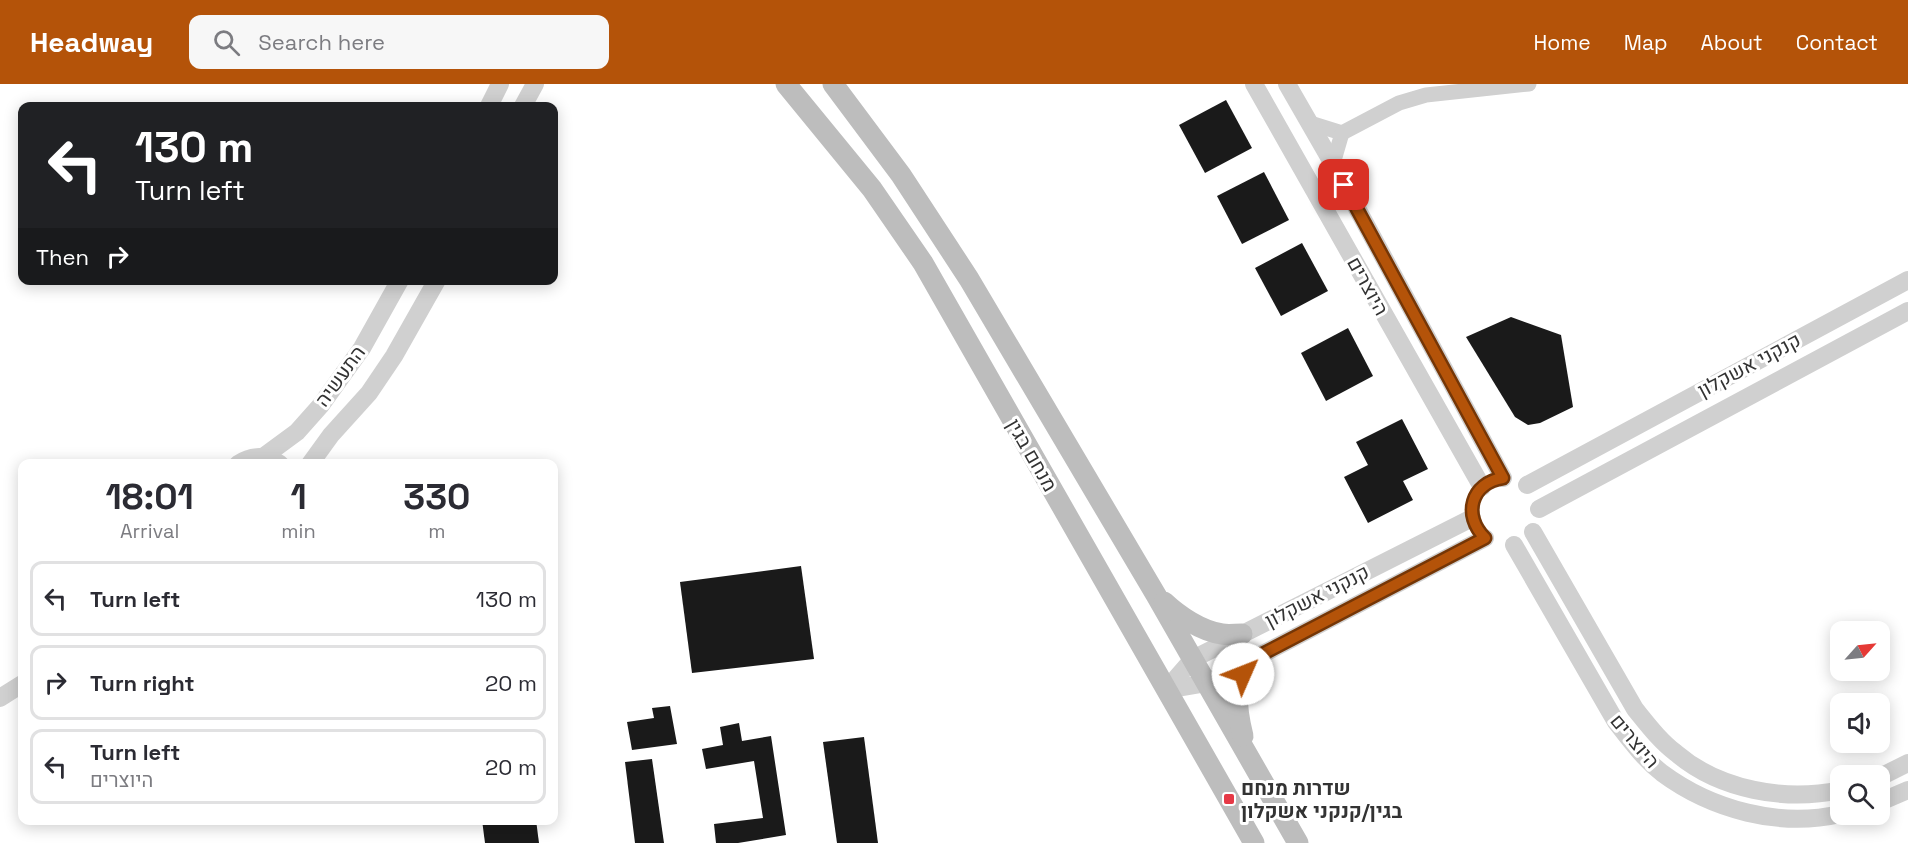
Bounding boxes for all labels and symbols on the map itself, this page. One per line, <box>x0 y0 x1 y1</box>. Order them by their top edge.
pin <box>1318 159 1369 210</box>
street label: היוצרים <box>1341 252 1395 320</box>
street label: קנקני אשקלון <box>1693 327 1805 403</box>
street label: התעשיה <box>309 340 371 412</box>
street label: מנחם בגין <box>1001 414 1063 496</box>
street label: קנקני אשקלון <box>1260 559 1374 633</box>
north arrow <box>1830 621 1890 681</box>
position arrow <box>1211 642 1275 706</box>
street label: היוצרים <box>1605 708 1665 774</box>
place label: שדרות מנחם בגין/קנקני אשקלון <box>1241 775 1402 824</box>
marker: שדרות מנחם בגין/קנקני אשקלון <box>1222 792 1236 806</box>

